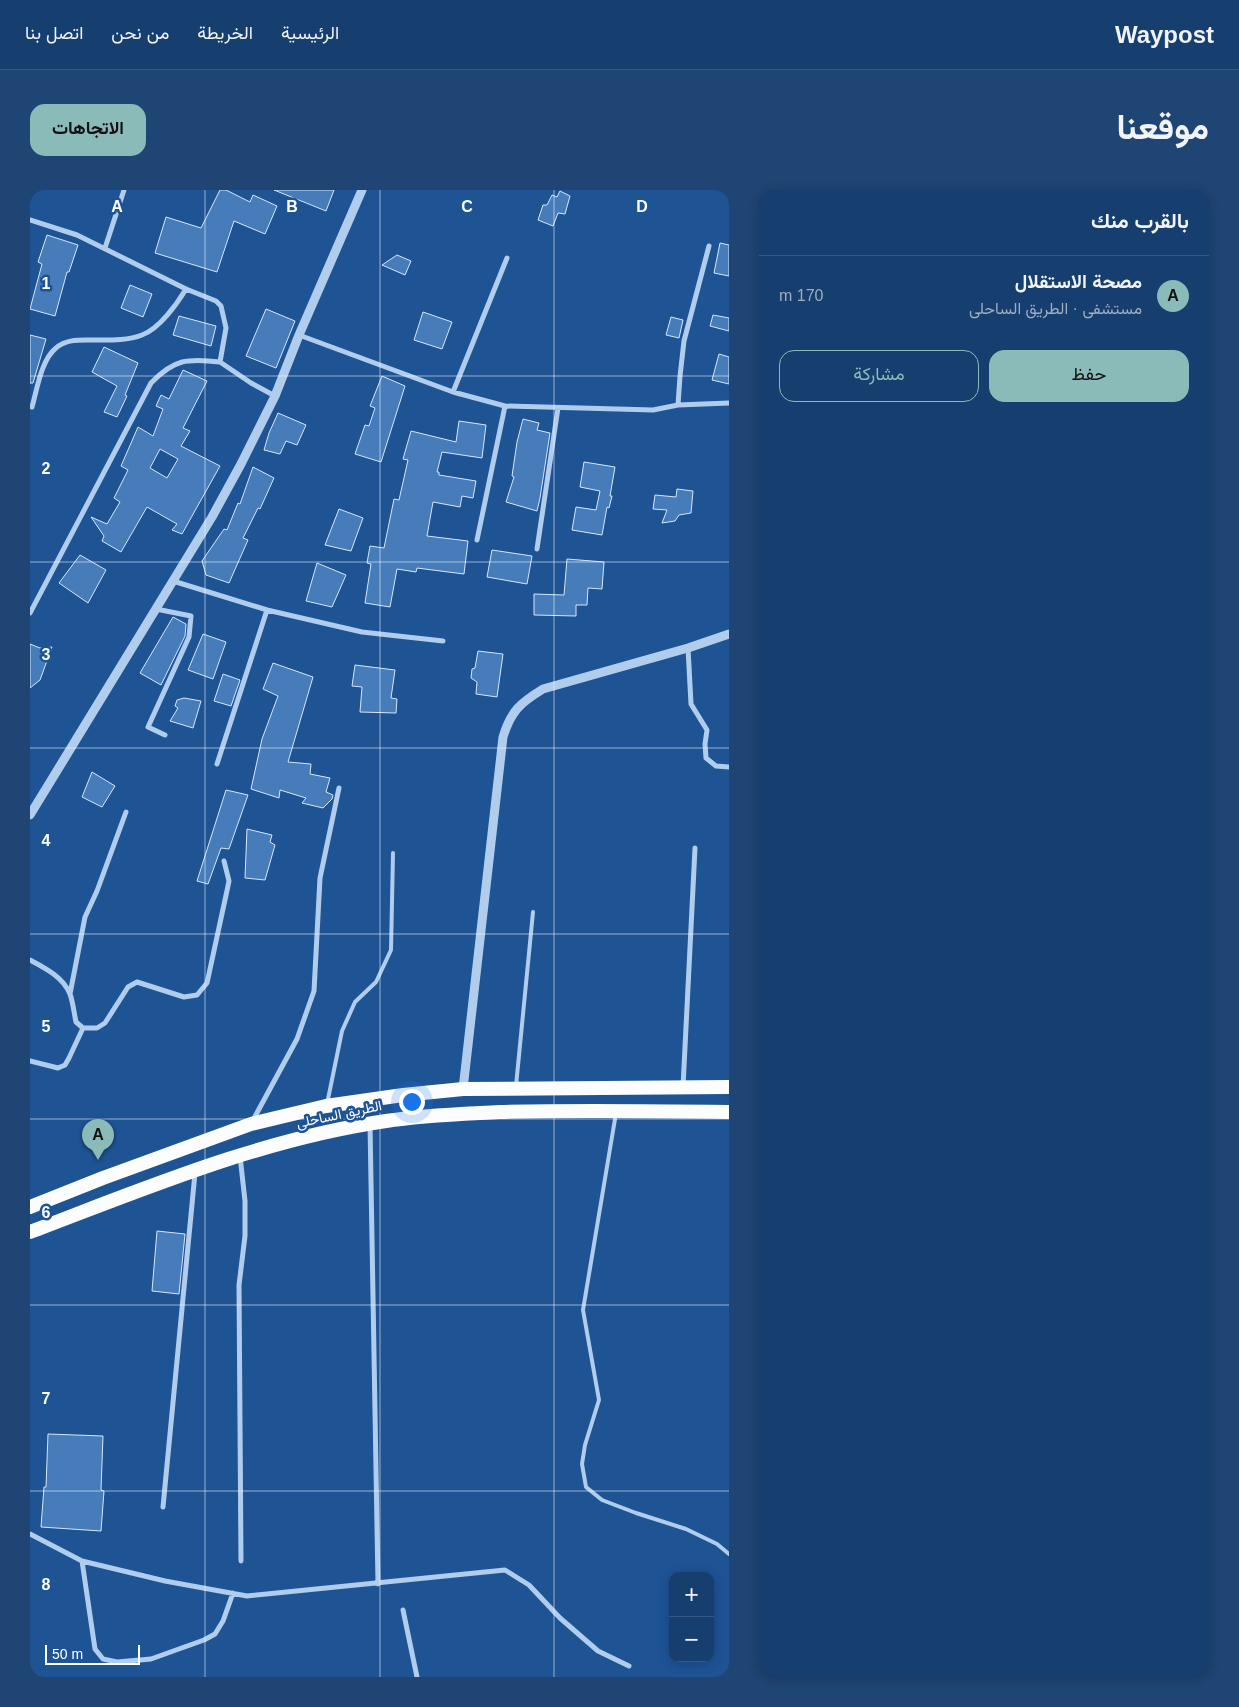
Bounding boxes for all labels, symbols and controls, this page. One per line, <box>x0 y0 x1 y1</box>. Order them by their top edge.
text: Waypost <box>1115 21 1214 48</box>
text: اتصل بنا <box>25 23 83 43</box>
text: من نحن <box>111 23 169 43</box>
text: الخريطة <box>197 23 253 43</box>
text: الرئيسية <box>281 23 339 43</box>
button: الاتجاهات <box>30 104 146 156</box>
text: موقعنا <box>1116 107 1209 146</box>
text: A <box>111 198 123 215</box>
text: B <box>286 198 298 215</box>
text: C <box>461 198 473 215</box>
text: D <box>636 198 648 215</box>
text: بالقرب منك <box>1091 209 1189 232</box>
text: مصحة الاستقلال <box>1015 271 1142 292</box>
text: 1 <box>42 275 51 292</box>
text: 170 m <box>779 287 823 304</box>
text: A <box>1167 287 1179 304</box>
text: مستشفى · الطريق الساحلى <box>969 300 1142 317</box>
button: مشاركة <box>779 350 979 402</box>
button: حفظ <box>989 350 1189 402</box>
text: 2 <box>42 460 51 477</box>
text: 3 <box>42 646 51 663</box>
text: 4 <box>42 832 51 849</box>
text: 5 <box>42 1018 51 1035</box>
your location <box>399 1089 425 1115</box>
street label: الطريق الساحلى <box>295 1097 383 1132</box>
pin: A <box>82 1119 114 1160</box>
text: 6 <box>42 1204 51 1221</box>
text: 7 <box>42 1390 51 1407</box>
map controls <box>669 1572 714 1662</box>
button: + <box>669 1572 714 1617</box>
text: 8 <box>42 1576 51 1593</box>
button: − <box>669 1617 714 1662</box>
scale bar <box>45 1642 140 1665</box>
text: 50 m <box>52 1646 83 1662</box>

